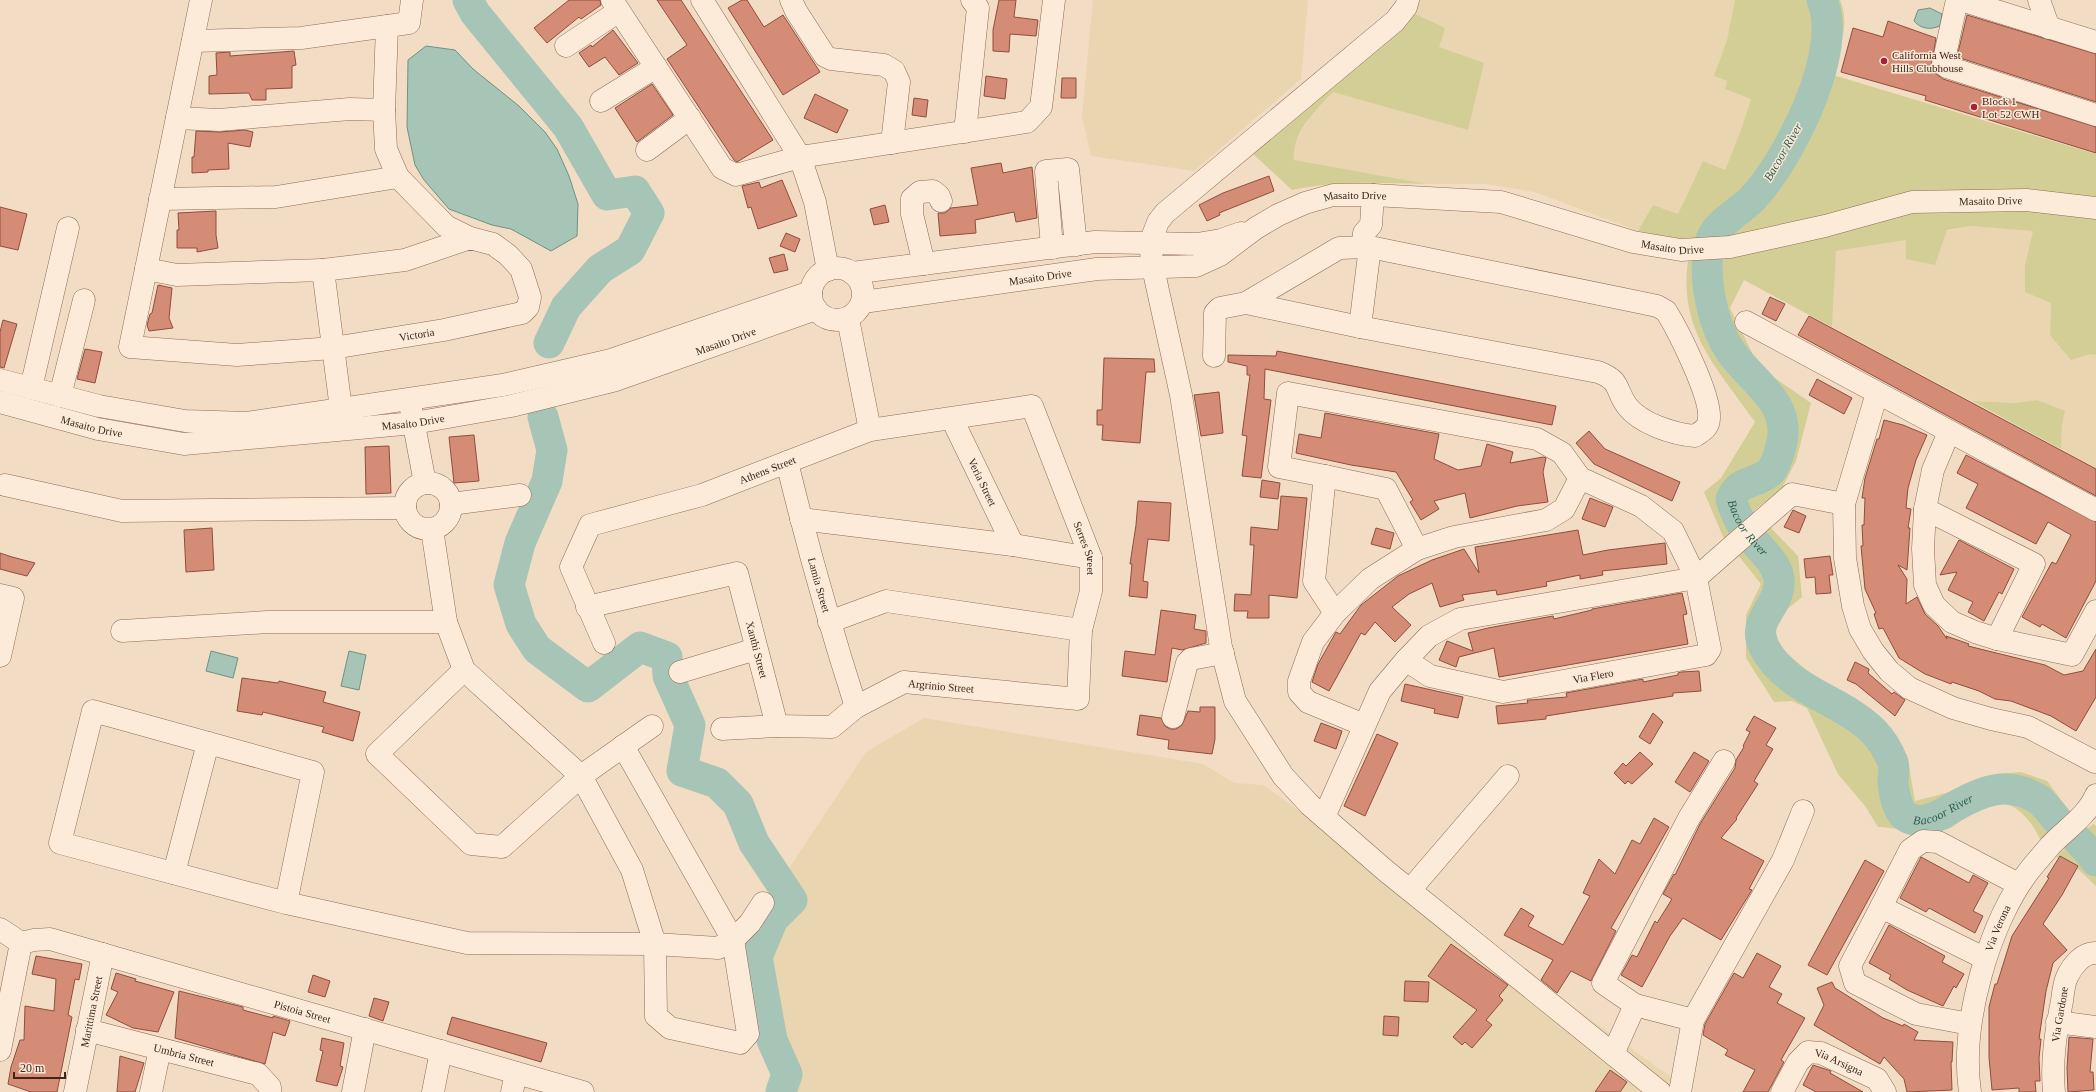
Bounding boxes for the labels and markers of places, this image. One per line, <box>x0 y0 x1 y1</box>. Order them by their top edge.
place label: California West Hills Clubhouse <box>1892 49 1963 74</box>
marker: California West Hills Clubhouse <box>1879 56 1889 66</box>
place label: Block 1 Lot 52 CWH <box>1982 95 2039 120</box>
marker: Block 1 Lot 52 CWH <box>1969 102 1979 112</box>

